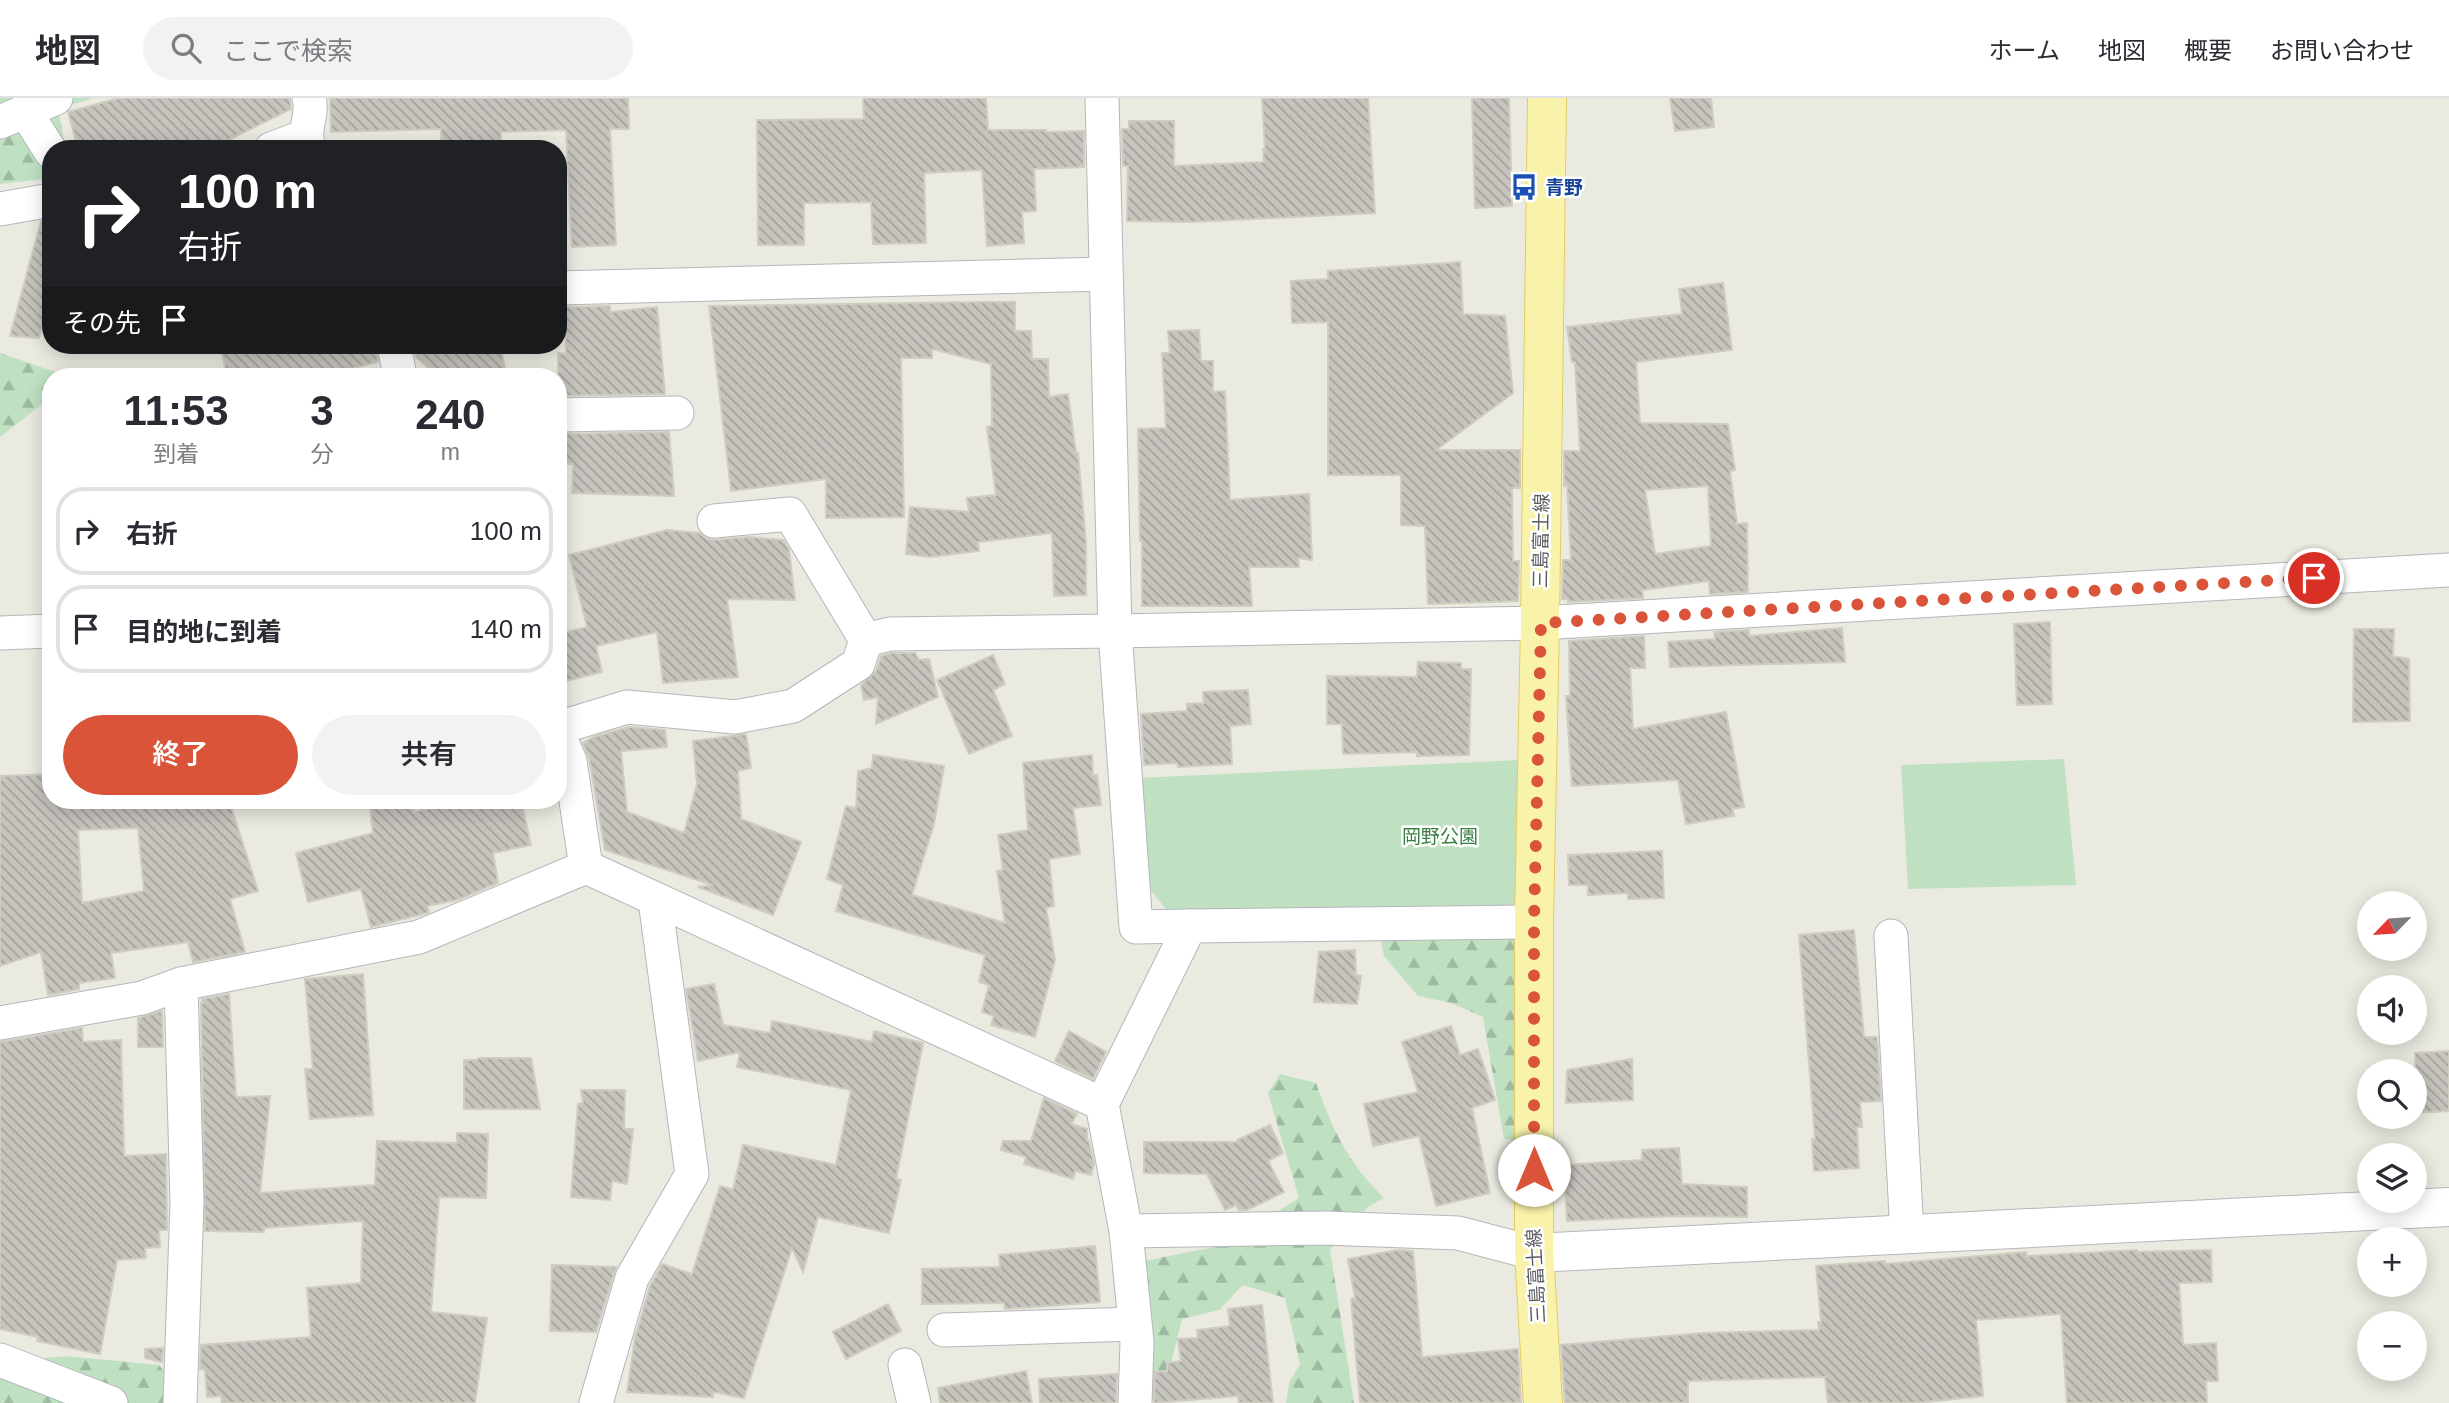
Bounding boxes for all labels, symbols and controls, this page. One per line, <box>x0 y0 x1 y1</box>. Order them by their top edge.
search box <box>143 17 633 80</box>
icon: search <box>167 29 205 67</box>
text: 地図 <box>35 32 101 69</box>
text: ここで検索 <box>223 36 353 66</box>
text: ホーム <box>1989 37 2060 64</box>
text: 地図 <box>2098 37 2146 64</box>
text: 概要 <box>2184 37 2232 64</box>
text: お問い合わせ <box>2270 37 2414 64</box>
text: 100 m <box>178 164 317 218</box>
icon: right <box>63 168 154 259</box>
bus stop icon: 青野 <box>1509 172 1539 202</box>
place label: 青野 <box>1545 177 1583 198</box>
text: 右折 <box>178 229 242 265</box>
icon: arrive <box>155 301 193 339</box>
text: その先 <box>63 308 141 338</box>
text: 11:53 <box>124 387 229 434</box>
text: 3 <box>310 387 334 434</box>
text: 240 <box>415 391 485 438</box>
text: m <box>441 439 460 465</box>
text: 到着 <box>153 441 199 467</box>
text: 分 <box>311 441 334 467</box>
street label: 三島富士線 <box>1530 493 1552 589</box>
icon: right <box>67 512 105 550</box>
text: 100 m <box>470 516 542 546</box>
text: 右折 <box>126 519 178 549</box>
pin <box>2284 548 2344 608</box>
icon: arrive <box>2295 559 2333 597</box>
icon: arrive <box>67 610 105 648</box>
text: 140 m <box>470 614 542 644</box>
text: 目的地に到着 <box>126 617 282 647</box>
button: 終了 <box>63 715 298 795</box>
button: 共有 <box>312 715 546 795</box>
park label: 岡野公園 <box>1402 826 1478 847</box>
north arrow <box>2357 891 2427 961</box>
map controls <box>2357 891 2427 1381</box>
button: sound <box>2357 975 2427 1045</box>
button: search <box>2357 1059 2427 1129</box>
position arrow <box>1497 1133 1571 1207</box>
button: layers <box>2357 1143 2427 1213</box>
button: + <box>2357 1227 2427 1297</box>
street label: 三島富士線 <box>1523 1228 1549 1324</box>
button: − <box>2357 1311 2427 1381</box>

